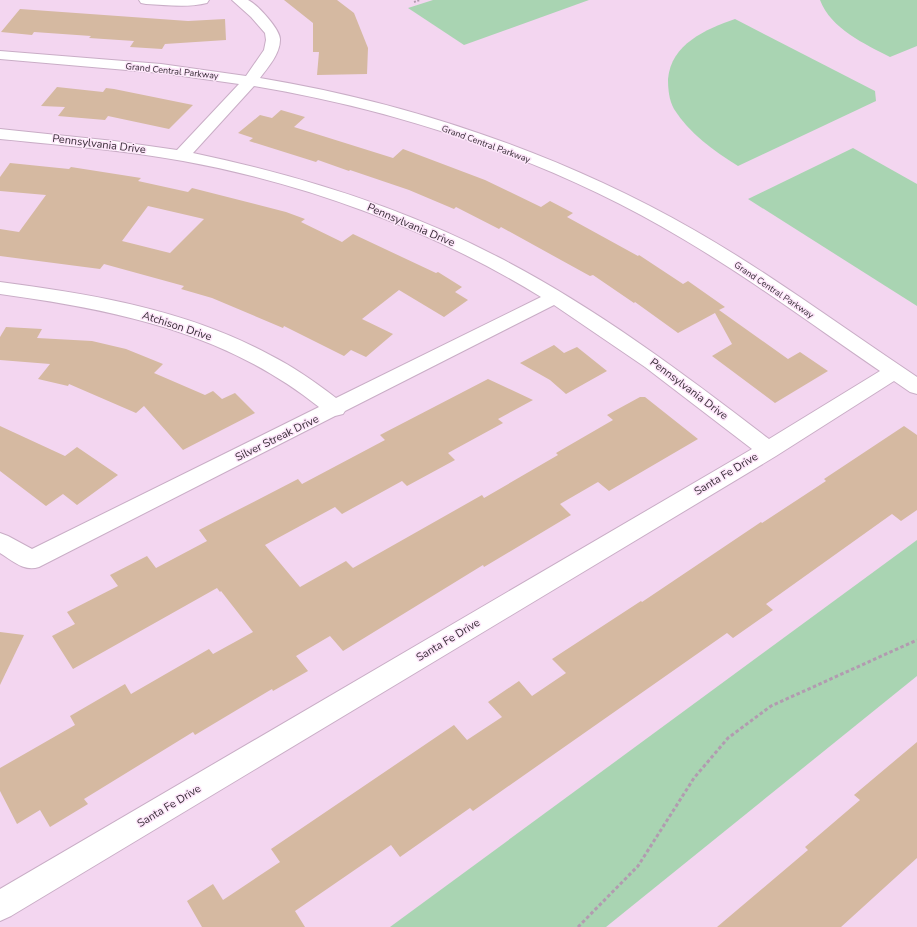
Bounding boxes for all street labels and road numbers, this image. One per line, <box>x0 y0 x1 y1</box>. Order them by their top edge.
street label: Grand Central Parkway <box>125 60 220 82</box>
street label: Grand Central Parkway <box>440 122 532 166</box>
street label: Pennsylvania Drive <box>51 131 147 157</box>
street label: Pennsylvania Drive <box>365 200 457 250</box>
street label: Grand Central Parkway <box>732 259 816 321</box>
street label: Atchison Drive <box>140 308 214 344</box>
street label: Pennsylvania Drive <box>647 355 731 423</box>
street label: Silver Streak Drive <box>233 411 321 465</box>
street label: Santa Fe Drive <box>691 449 761 499</box>
street label: Santa Fe Drive <box>413 615 483 665</box>
street label: Santa Fe Drive <box>134 781 204 831</box>

